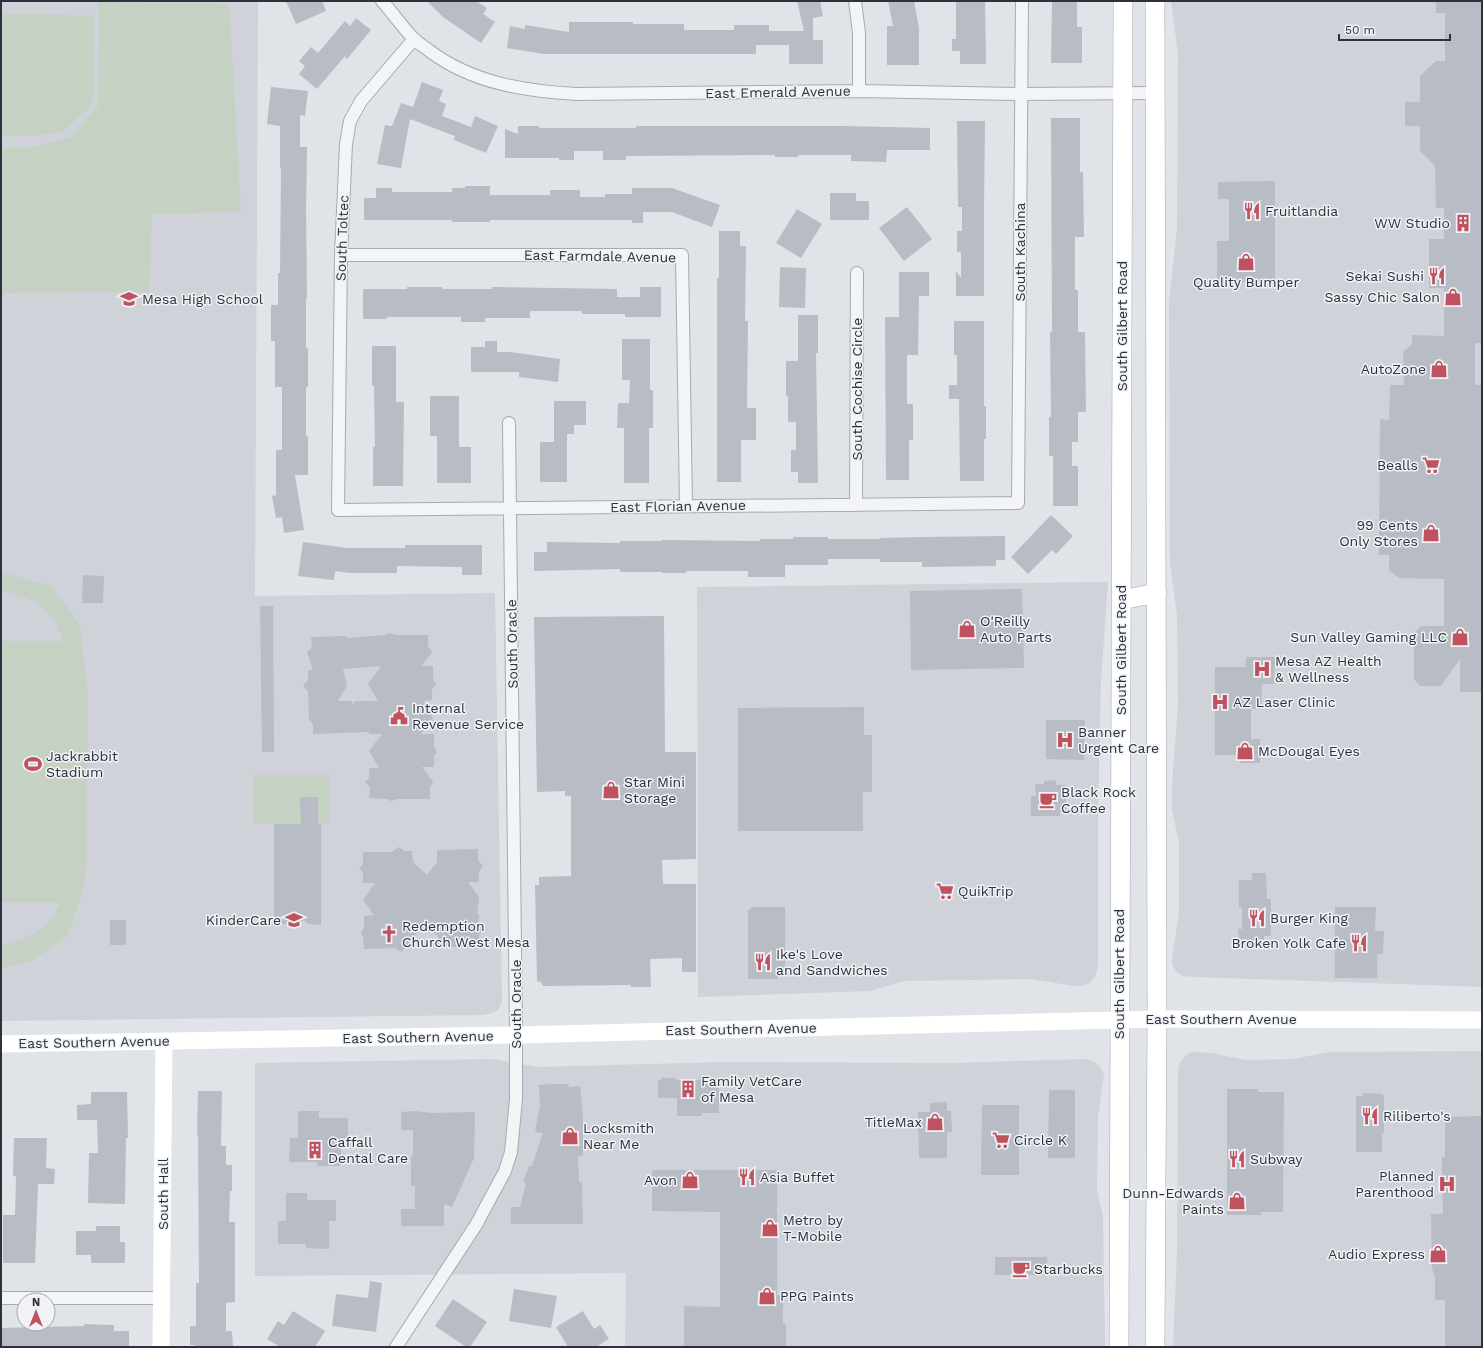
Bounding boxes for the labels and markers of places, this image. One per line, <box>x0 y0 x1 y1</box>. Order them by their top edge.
restaurant icon: Fruitlandia <box>1242 201 1262 221</box>
place label: Fruitlandia <box>1265 203 1338 219</box>
building icon: WW Studio <box>1453 213 1473 233</box>
place label: WW Studio <box>1374 215 1450 231</box>
shop icon: Quality Bumper <box>1236 252 1256 272</box>
restaurant icon: Sekai Sushi <box>1427 266 1447 286</box>
place label: Sekai Sushi <box>1345 268 1424 284</box>
place label: Quality Bumper <box>1193 274 1299 290</box>
shop icon: Sassy Chic Salon <box>1443 287 1463 307</box>
school or university icon: Mesa High School <box>119 289 139 309</box>
place label: Sassy Chic Salon <box>1325 289 1440 305</box>
place label: Mesa High School <box>142 291 264 307</box>
shop icon: AutoZone <box>1429 359 1449 379</box>
place label: AutoZone <box>1361 361 1426 377</box>
supermarket icon: Bealls <box>1421 455 1441 475</box>
place label: Bealls <box>1377 457 1418 473</box>
place label: 99 Cents Only Stores <box>1339 517 1418 549</box>
shop icon: 99 Cents Only Stores <box>1421 523 1441 543</box>
place label: O'Reilly Auto Parts <box>980 613 1052 645</box>
shop icon: O'Reilly Auto Parts <box>957 619 977 639</box>
shop icon: Sun Valley Gaming LLC <box>1450 627 1470 647</box>
place label: Sun Valley Gaming LLC <box>1290 629 1447 645</box>
place label: Mesa AZ Health & Wellness <box>1275 653 1382 685</box>
hospital icon: Mesa AZ Health & Wellness <box>1252 659 1272 679</box>
hospital icon: AZ Laser Clinic <box>1210 692 1230 712</box>
place label: AZ Laser Clinic <box>1233 694 1336 710</box>
place label: Internal Revenue Service <box>412 700 524 732</box>
public building icon: Internal Revenue Service <box>389 706 409 726</box>
place label: Banner Urgent Care <box>1078 724 1159 756</box>
hospital icon: Banner Urgent Care <box>1055 730 1075 750</box>
shop icon: McDougal Eyes <box>1235 741 1255 761</box>
place label: McDougal Eyes <box>1258 743 1360 759</box>
place label: Jackrabbit Stadium <box>46 748 118 780</box>
sports icon: Jackrabbit Stadium <box>23 754 43 774</box>
place label: Star Mini Storage <box>624 774 685 806</box>
shop icon: Star Mini Storage <box>601 780 621 800</box>
place label: Black Rock Coffee <box>1061 784 1136 816</box>
cafe icon: Black Rock Coffee <box>1038 790 1058 810</box>
supermarket icon: QuikTrip <box>935 881 955 901</box>
place label: QuikTrip <box>958 883 1014 899</box>
restaurant icon: Burger King <box>1247 908 1267 928</box>
school or university icon: KinderCare <box>284 910 304 930</box>
place label: Burger King <box>1270 910 1348 926</box>
place label: KinderCare <box>206 912 281 928</box>
place label: Redemption Church West Mesa <box>402 918 530 950</box>
church icon: Redemption Church West Mesa <box>379 924 399 944</box>
restaurant icon: Broken Yolk Cafe <box>1349 933 1369 953</box>
place label: Broken Yolk Cafe <box>1231 935 1346 951</box>
place label: Ike's Love and Sandwiches <box>776 946 888 978</box>
restaurant icon: Ike's Love and Sandwiches <box>753 952 773 972</box>
place label: Family VetCare of Mesa <box>701 1073 802 1105</box>
building icon: Family VetCare of Mesa <box>678 1079 698 1099</box>
restaurant icon: Riliberto's <box>1360 1106 1380 1126</box>
place label: Riliberto's <box>1383 1108 1451 1124</box>
shop icon: TitleMax <box>925 1112 945 1132</box>
place label: TitleMax <box>865 1114 922 1130</box>
place label: Locksmith Near Me <box>583 1120 654 1152</box>
shop icon: Locksmith Near Me <box>560 1126 580 1146</box>
supermarket icon: Circle K <box>991 1130 1011 1150</box>
place label: Circle K <box>1014 1132 1067 1148</box>
place label: Caffall Dental Care <box>328 1134 408 1166</box>
building icon: Caffall Dental Care <box>305 1140 325 1160</box>
restaurant icon: Subway <box>1227 1149 1247 1169</box>
place label: Subway <box>1250 1151 1303 1167</box>
restaurant icon: Asia Buffet <box>737 1167 757 1187</box>
place label: Planned Parenthood <box>1355 1168 1434 1200</box>
place label: Asia Buffet <box>760 1169 835 1185</box>
shop icon: Avon <box>680 1170 700 1190</box>
place label: Avon <box>644 1172 677 1188</box>
hospital icon: Planned Parenthood <box>1437 1174 1457 1194</box>
place label: Dunn-Edwards Paints <box>1122 1185 1224 1217</box>
shop icon: Dunn-Edwards Paints <box>1227 1191 1247 1211</box>
place label: Metro by T-Mobile <box>783 1212 844 1244</box>
shop icon: Metro by T-Mobile <box>760 1218 780 1238</box>
shop icon: Audio Express <box>1428 1244 1448 1264</box>
place label: Audio Express <box>1328 1246 1425 1262</box>
cafe icon: Starbucks <box>1011 1259 1031 1279</box>
place label: Starbucks <box>1034 1261 1103 1277</box>
shop icon: PPG Paints <box>757 1286 777 1306</box>
place label: PPG Paints <box>780 1288 854 1304</box>

